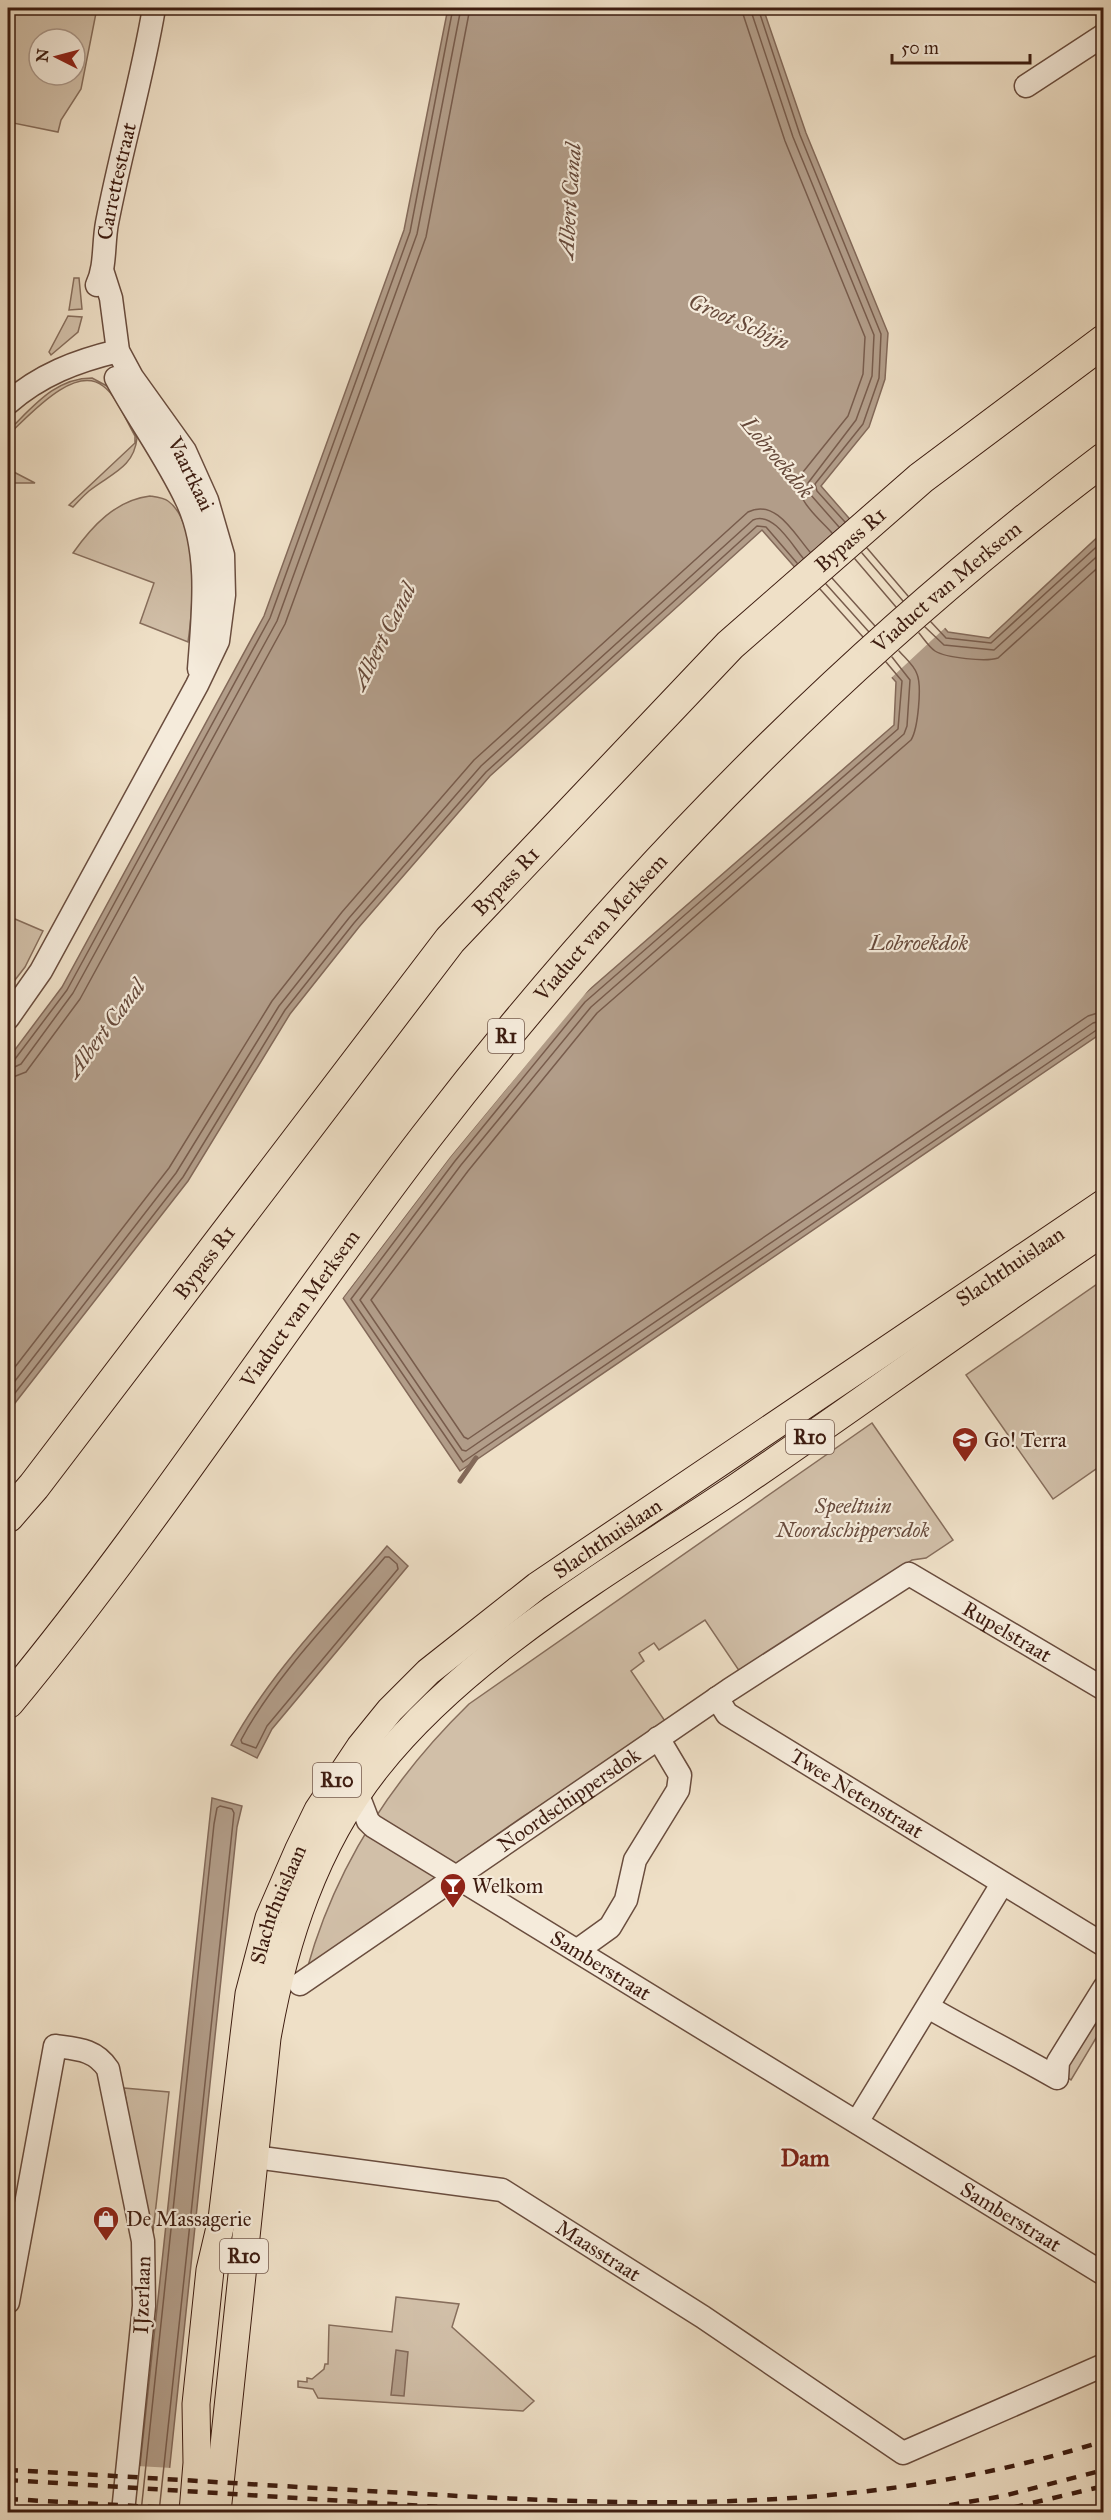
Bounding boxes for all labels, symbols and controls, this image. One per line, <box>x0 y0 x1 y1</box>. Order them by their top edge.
north arrow <box>27 27 87 87</box>
scale bar <box>892 27 1030 65</box>
text: 50 m <box>901 37 939 59</box>
text: N <box>32 47 53 63</box>
street label: Carrettestraat <box>92 119 142 241</box>
water label: Albert Canal <box>552 140 587 262</box>
water label: Groot Schijn <box>684 287 794 356</box>
water label: Lobroekdok <box>735 410 820 504</box>
street label: Vaartkaai <box>161 432 220 516</box>
street label: Bypass R1 <box>810 501 891 578</box>
street label: Viaduct van Merksem <box>866 515 1027 659</box>
water label: Albert Canal <box>344 577 423 696</box>
street label: Bypass R1 <box>467 841 545 921</box>
street label: Viaduct van Merksem <box>528 848 673 1007</box>
water label: Lobroekdok <box>869 929 969 956</box>
water label: Albert Canal <box>59 972 152 1084</box>
road number: R1 <box>488 1019 524 1053</box>
street label: Bypass R1 <box>168 1220 241 1304</box>
street label: Slachthuislaan <box>951 1220 1069 1312</box>
street label: Viaduct van Merksem <box>234 1224 366 1394</box>
road number: R10 <box>786 1420 834 1454</box>
school or university icon: Go! Terra <box>950 1425 980 1463</box>
place label: Go! Terra <box>984 1427 1067 1453</box>
street label: Slachthuislaan <box>548 1493 667 1584</box>
park label: Speeltuin Noordschippersdok <box>775 1493 930 1543</box>
street label: Rupelstraat <box>958 1595 1057 1668</box>
street label: Noordschippersdok <box>492 1742 646 1858</box>
street label: Twee Netenstraat <box>785 1743 929 1844</box>
road number: R10 <box>313 1763 361 1797</box>
street label: Slachthuislaan <box>244 1841 312 1967</box>
bar icon: Welkom <box>438 1871 468 1909</box>
place label: Welkom <box>472 1873 544 1899</box>
street label: Samberstraat <box>546 1925 656 2007</box>
district label: Dam <box>780 2143 830 2173</box>
street label: Samberstraat <box>956 2176 1066 2258</box>
shop icon: De Massagerie <box>91 2204 121 2242</box>
place label: De Massagerie <box>126 2206 252 2232</box>
street label: Maasstraat <box>551 2214 646 2288</box>
road number: R10 <box>220 2239 268 2273</box>
street label: IJzerlaan <box>128 2256 156 2334</box>

